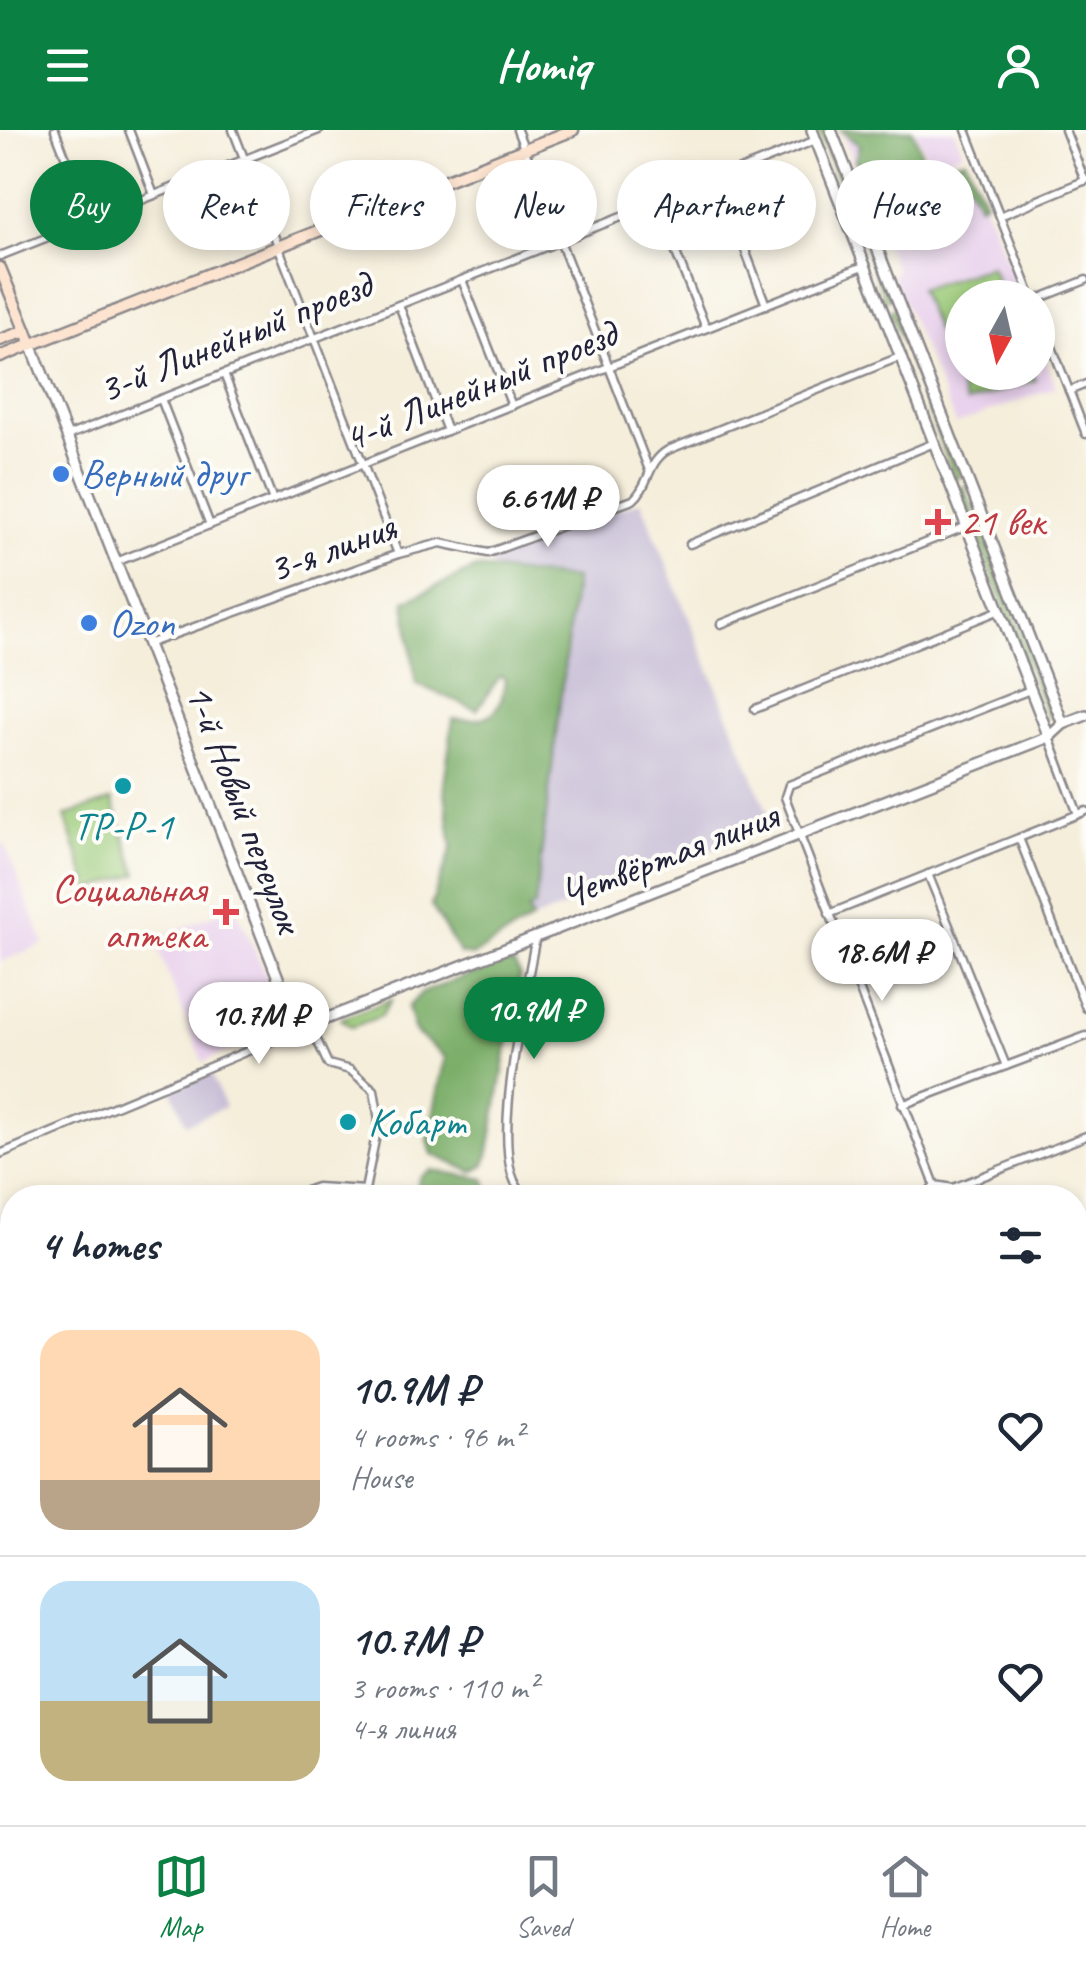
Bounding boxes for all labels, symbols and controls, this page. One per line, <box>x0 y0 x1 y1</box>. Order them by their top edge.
text: Homiq <box>496 37 590 94</box>
icon: menu <box>40 38 95 93</box>
icon: person <box>991 38 1046 93</box>
chip: Buy <box>30 160 143 250</box>
chip: Rent <box>163 160 290 250</box>
chip: Filters <box>310 160 456 250</box>
chip: New <box>476 160 597 250</box>
chip: Apartment <box>617 160 816 250</box>
chip: House <box>836 160 974 250</box>
street label: 3-й Линейный проезд <box>91 258 382 414</box>
north arrow <box>945 280 1055 390</box>
map controls <box>945 280 1055 390</box>
street label: 4-й Линейный проезд <box>336 307 627 463</box>
place label: Верный друг <box>81 449 252 499</box>
marker: Верный друг <box>50 463 72 485</box>
pin: 6.61M ₽ <box>456 465 640 550</box>
text: 6.61M ₽ <box>499 477 597 518</box>
place label: 21 век <box>960 497 1048 547</box>
street label: 3-я линия <box>261 501 404 594</box>
marker: 21 век <box>925 509 951 535</box>
place label: Ozon <box>109 598 176 648</box>
marker: Ozon <box>78 612 100 634</box>
street label: 1-й Новый переулок <box>174 677 315 942</box>
marker: ТР-Р-1 <box>112 775 134 797</box>
street label: Четвёртая линия <box>553 790 787 919</box>
place label: ТР-Р-1 <box>73 801 175 851</box>
place label: Социальная аптека <box>52 864 210 960</box>
marker: Социальная аптека <box>215 901 237 923</box>
pin: 18.6M ₽ <box>790 919 974 1004</box>
text: 18.6M ₽ <box>833 931 931 972</box>
pin: 10.9M ₽ <box>442 977 626 1062</box>
pin: 10.7M ₽ <box>167 982 351 1067</box>
text: 10.9M ₽ <box>486 989 582 1030</box>
text: 10.7M ₽ <box>210 994 308 1035</box>
place label: Кобарт <box>368 1097 468 1147</box>
marker: Кобарт <box>337 1111 359 1133</box>
icon: filters <box>993 1218 1048 1273</box>
text: 4 homes <box>40 1219 159 1272</box>
text: 10.9M ₽ <box>350 1363 477 1416</box>
icon: home <box>120 1370 240 1490</box>
icon: heart <box>993 1403 1048 1458</box>
text: 4 rooms · 96 m² <box>350 1416 523 1457</box>
text: House <box>350 1457 412 1498</box>
text: 10.7M ₽ <box>350 1614 477 1667</box>
icon: home <box>120 1621 240 1741</box>
icon: heart <box>993 1654 1048 1709</box>
text: 3 rooms · 110 m² <box>350 1667 537 1708</box>
text: 4-я линия <box>350 1708 456 1749</box>
tab: Map <box>154 1849 209 1944</box>
tab: Saved <box>516 1849 571 1944</box>
tab: Home <box>878 1849 933 1944</box>

